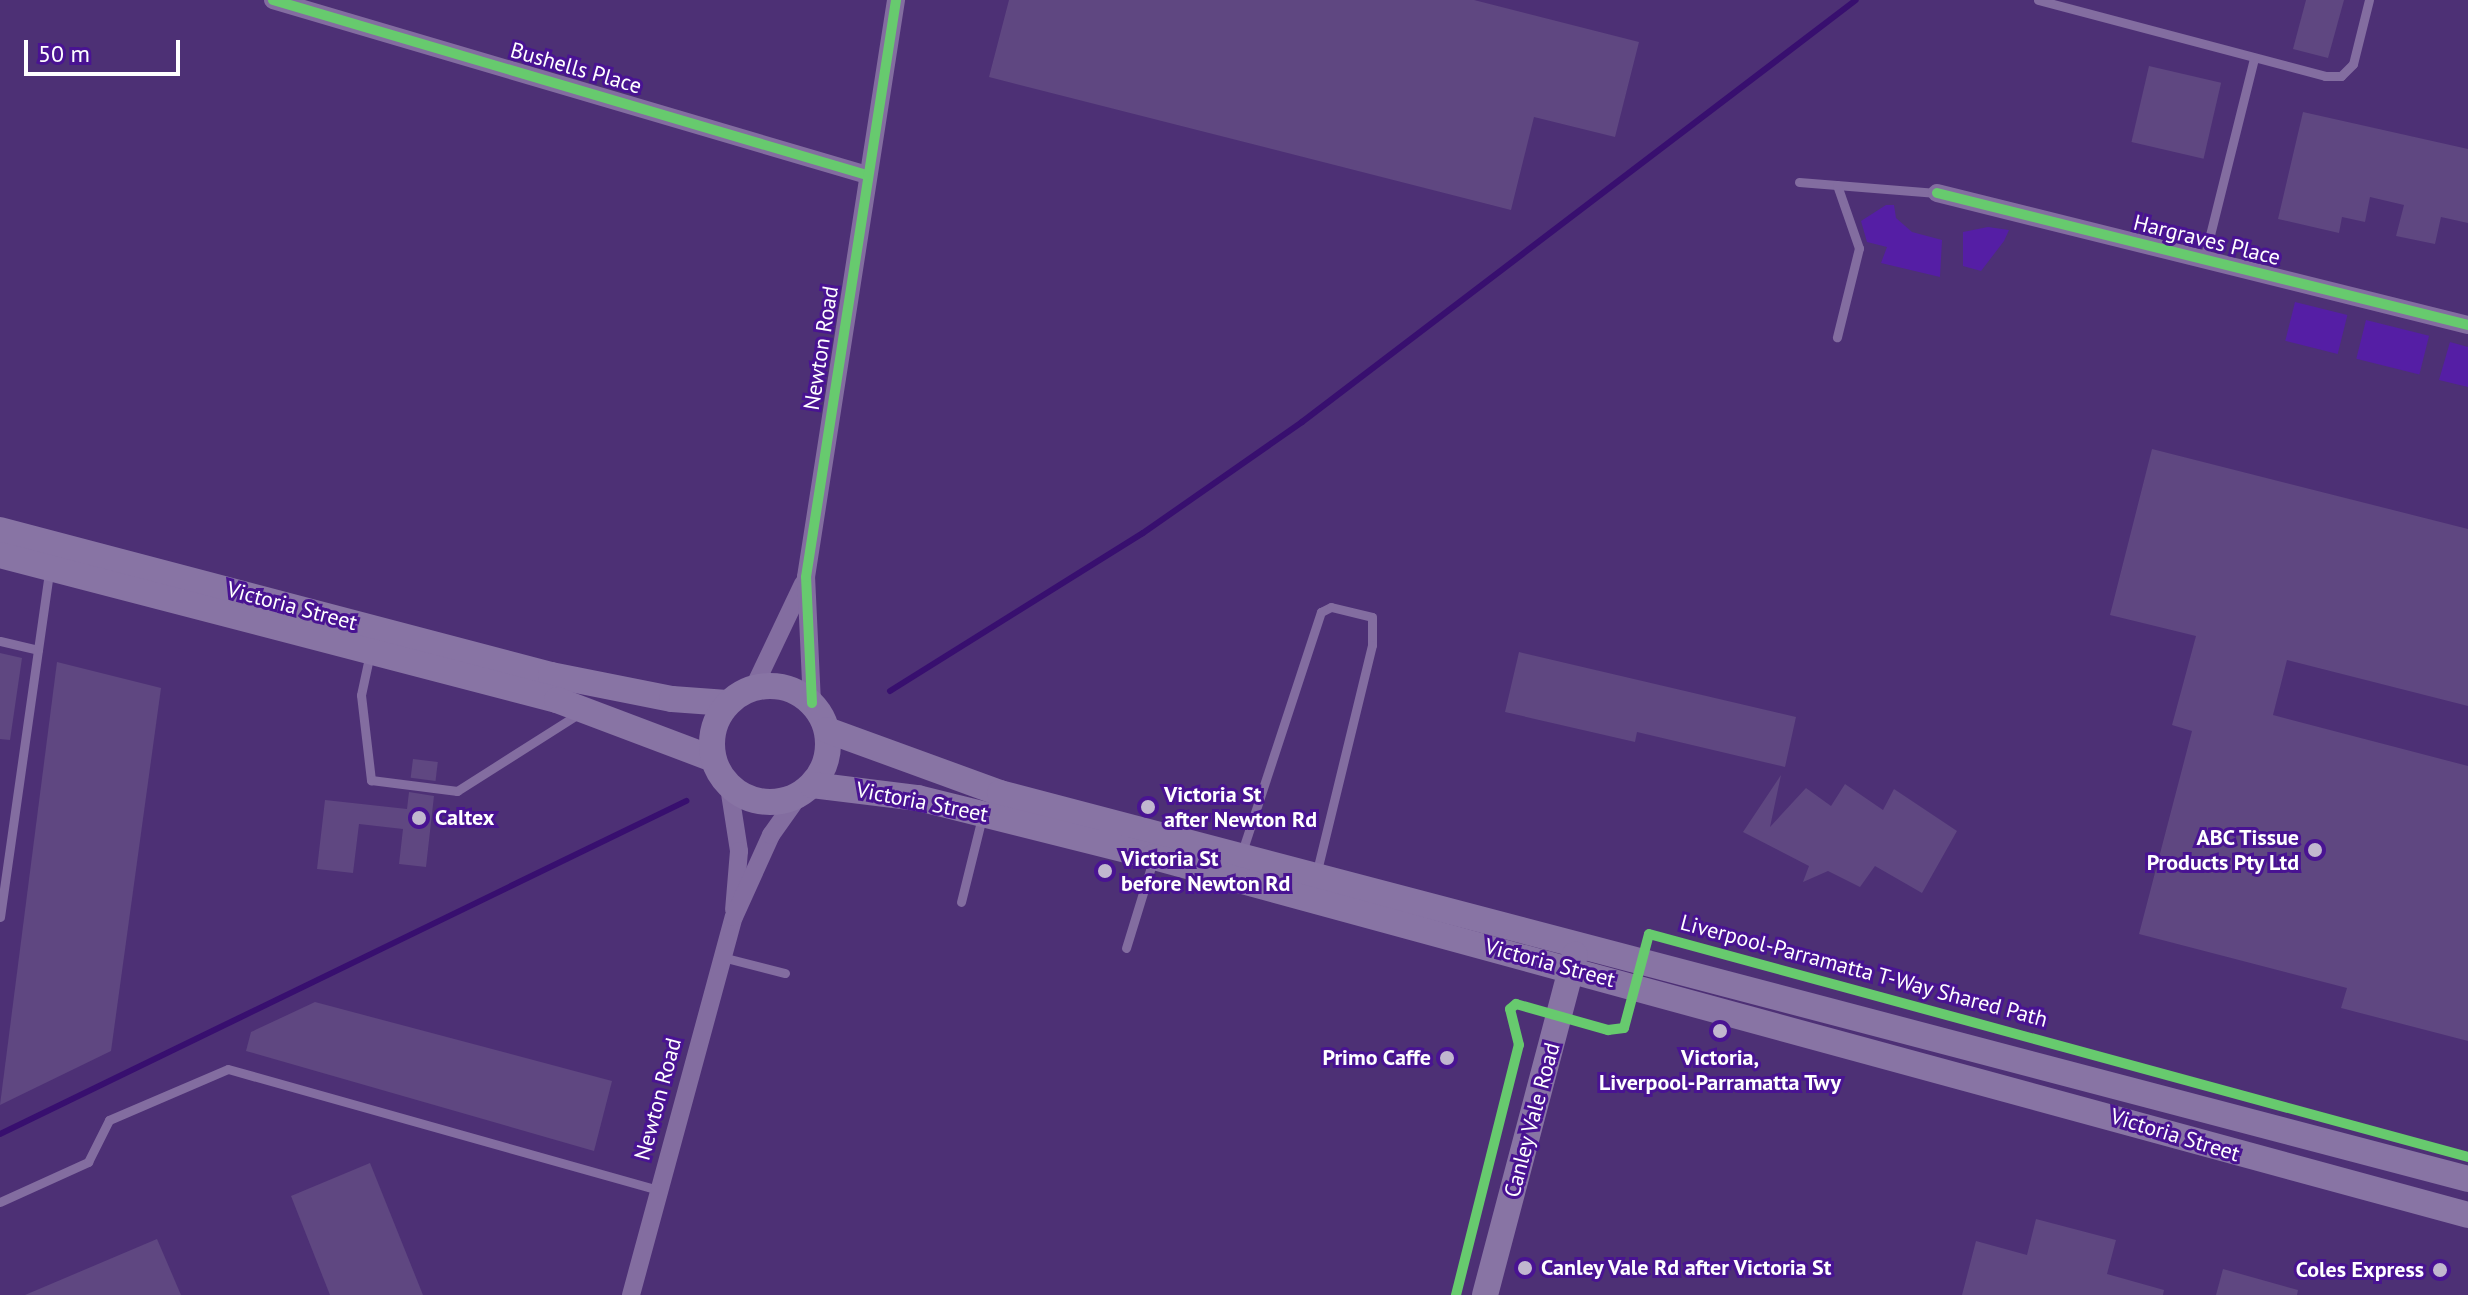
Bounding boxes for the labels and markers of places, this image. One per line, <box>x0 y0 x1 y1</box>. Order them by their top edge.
place label: Victoria St after Newton Rd <box>1164 781 1317 832</box>
marker: Victoria St after Newton Rd <box>1139 798 1157 816</box>
place label: Caltex <box>435 805 494 831</box>
marker: Caltex <box>410 809 428 827</box>
place label: ABC Tissue Products Pty Ltd <box>2146 824 2299 876</box>
marker: ABC Tissue Products Pty Ltd <box>2306 841 2324 859</box>
place label: Victoria St before Newton Rd <box>1121 845 1290 896</box>
marker: Victoria St before Newton Rd <box>1096 862 1114 880</box>
marker: Victoria, Liverpool-Parramatta Twy <box>1711 1022 1729 1040</box>
place label: Victoria, Liverpool-Parramatta Twy <box>1599 1044 1841 1096</box>
place label: Primo Caffe <box>1322 1045 1431 1071</box>
marker: Primo Caffe <box>1438 1049 1456 1067</box>
place label: Canley Vale Rd after Victoria St <box>1541 1255 1834 1281</box>
place label: Coles Express <box>2296 1257 2424 1283</box>
marker: Canley Vale Rd after Victoria St <box>1516 1259 1534 1277</box>
marker: Coles Express <box>2431 1261 2449 1279</box>

